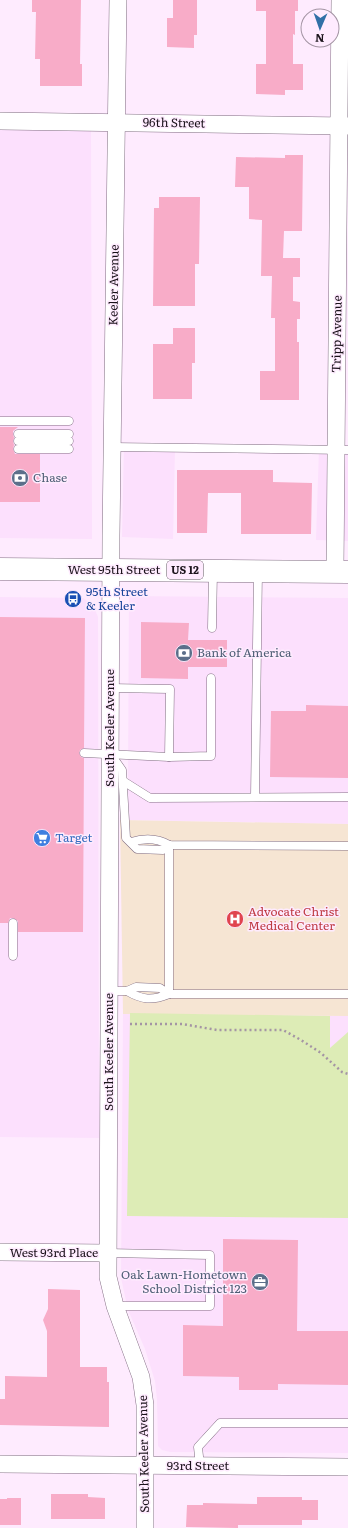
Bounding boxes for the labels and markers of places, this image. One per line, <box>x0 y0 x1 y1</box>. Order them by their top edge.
bank icon: Chase <box>10 468 30 488</box>
place label: Chase <box>33 468 67 486</box>
place label: 95th Street & Keeler <box>86 582 148 614</box>
bus stop icon: 95th Street & Keeler <box>63 589 83 609</box>
bank icon: Bank of America <box>174 643 194 663</box>
place label: Bank of America <box>197 643 292 661</box>
supermarket icon: Target <box>32 828 52 848</box>
place label: Target <box>55 828 93 846</box>
place label: Advocate Christ Medical Center <box>248 902 339 934</box>
hospital icon: Advocate Christ Medical Center <box>225 909 245 929</box>
place label: Oak Lawn-Hometown School District 123 <box>121 1265 247 1297</box>
office icon: Oak Lawn-Hometown School District 123 <box>250 1272 270 1292</box>

